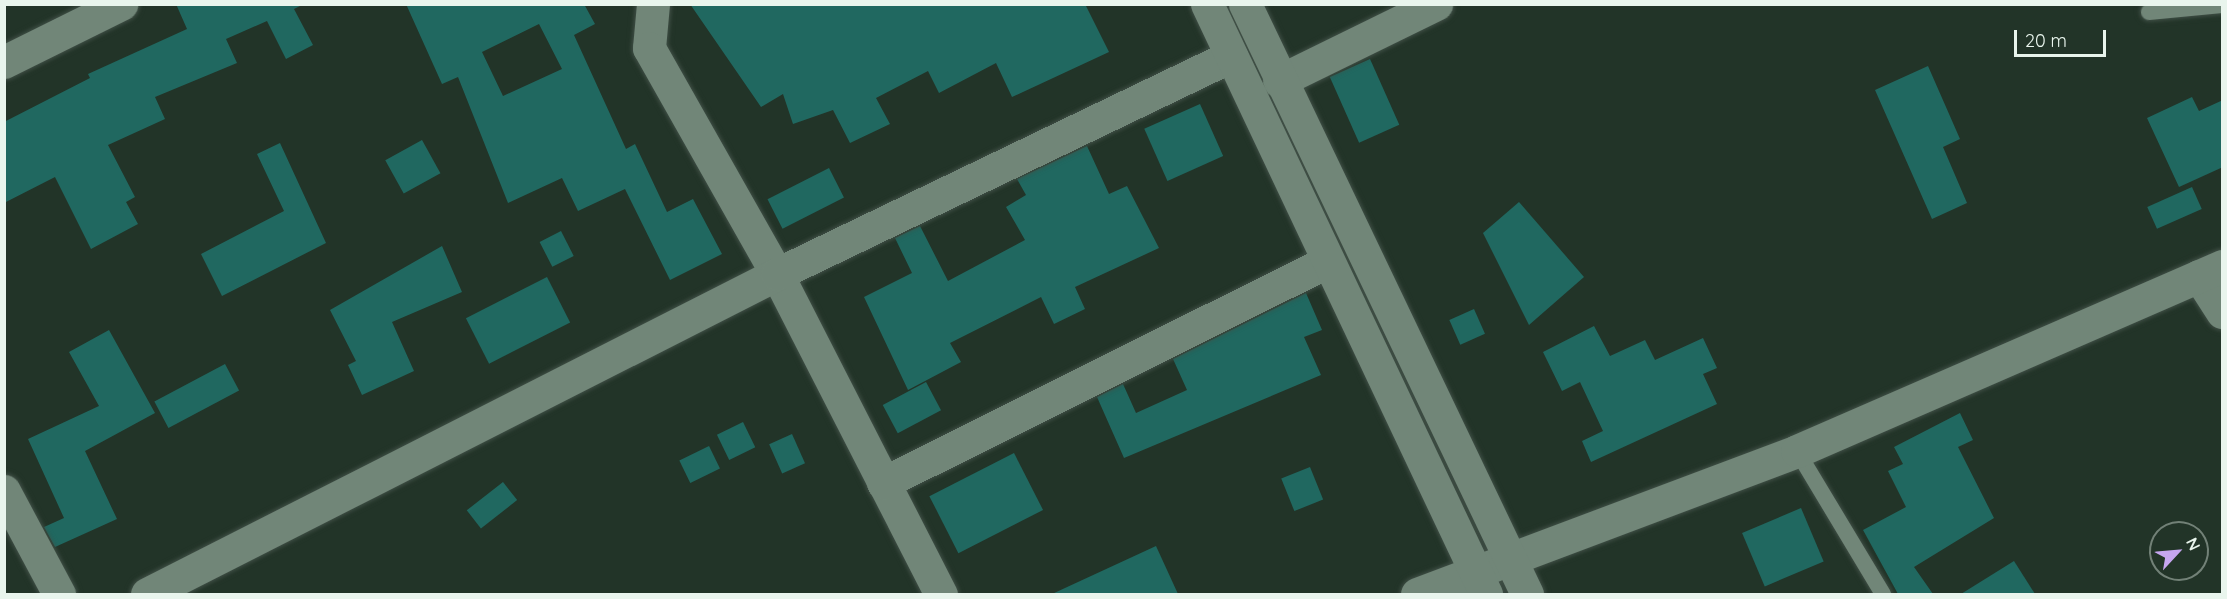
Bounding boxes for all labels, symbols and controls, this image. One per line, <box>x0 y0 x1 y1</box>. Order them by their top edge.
scale bar <box>2017 18 2108 56</box>
text: 20 m <box>2025 29 2067 52</box>
north arrow <box>2149 521 2209 581</box>
text: N <box>2182 534 2205 554</box>

